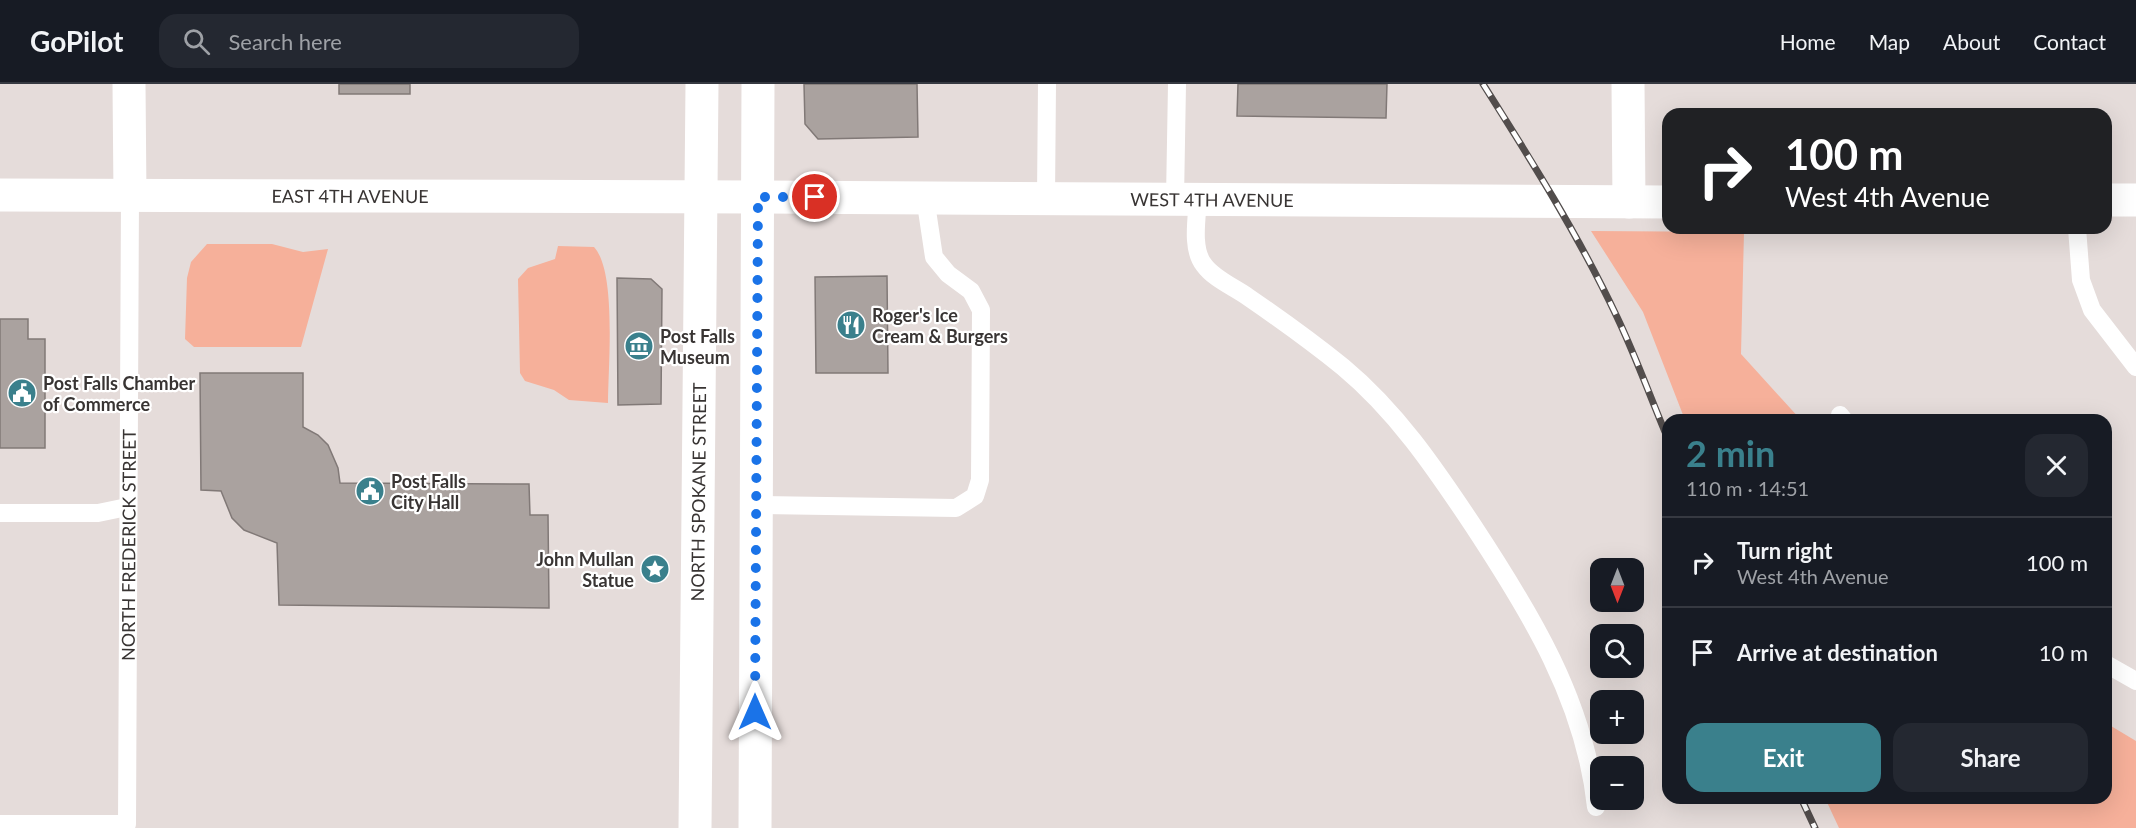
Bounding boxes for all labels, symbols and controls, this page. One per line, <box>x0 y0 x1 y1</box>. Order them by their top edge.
search box <box>159 14 579 68</box>
text: GoPilot <box>30 24 123 58</box>
icon: search <box>180 25 213 58</box>
text: Search here <box>228 28 342 55</box>
text: Home <box>1780 29 1836 54</box>
text: Map <box>1869 29 1910 54</box>
text: About <box>1943 29 2000 54</box>
text: Contact <box>2033 29 2106 54</box>
text: 100 m <box>1785 129 1903 179</box>
icon: right <box>1686 132 1764 210</box>
pin <box>789 171 840 222</box>
icon: arrive <box>798 180 831 213</box>
text: West 4th Avenue <box>1785 180 1990 213</box>
street label: EAST 4TH AVENUE <box>271 185 429 207</box>
street label: WEST 4TH AVENUE <box>1130 188 1294 211</box>
place label: Roger's Ice Cream & Burgers <box>872 304 1008 347</box>
restaurant icon: Roger's Ice Cream & Burgers <box>835 309 867 341</box>
place label: Post Falls Museum <box>660 325 735 368</box>
museum icon: Post Falls Museum <box>623 330 655 362</box>
place label: Post Falls Chamber of Commerce <box>43 372 195 415</box>
public building icon: Post Falls Chamber of Commerce <box>6 377 38 409</box>
street label: NORTH SPOKANE STREET <box>686 382 710 602</box>
street label: NORTH FREDERICK STREET <box>117 429 140 661</box>
text: 2 min <box>1686 431 1775 475</box>
button: close <box>2025 434 2088 497</box>
place label: Post Falls City Hall <box>391 470 466 513</box>
public building icon: Post Falls City Hall <box>354 475 386 507</box>
text: 110 m · 14:51 <box>1686 476 1809 500</box>
text: Turn right <box>1737 537 1832 564</box>
icon: right <box>1686 546 1719 579</box>
place label: John Mullan Statue <box>536 548 634 591</box>
text: 100 m <box>2026 549 2088 576</box>
place icon: John Mullan Statue <box>639 553 671 585</box>
north arrow <box>1590 558 1644 612</box>
map controls <box>1590 558 1644 810</box>
text: West 4th Avenue <box>1737 564 1889 588</box>
button: search <box>1590 624 1644 678</box>
icon: arrive <box>1686 636 1719 669</box>
text: Arrive at destination <box>1737 639 1938 666</box>
text: 10 m <box>2039 639 2088 666</box>
position arrow <box>723 680 787 744</box>
button: + <box>1590 690 1644 744</box>
button: Exit <box>1686 723 1881 792</box>
button: Share <box>1893 723 2088 792</box>
button: − <box>1590 756 1644 810</box>

